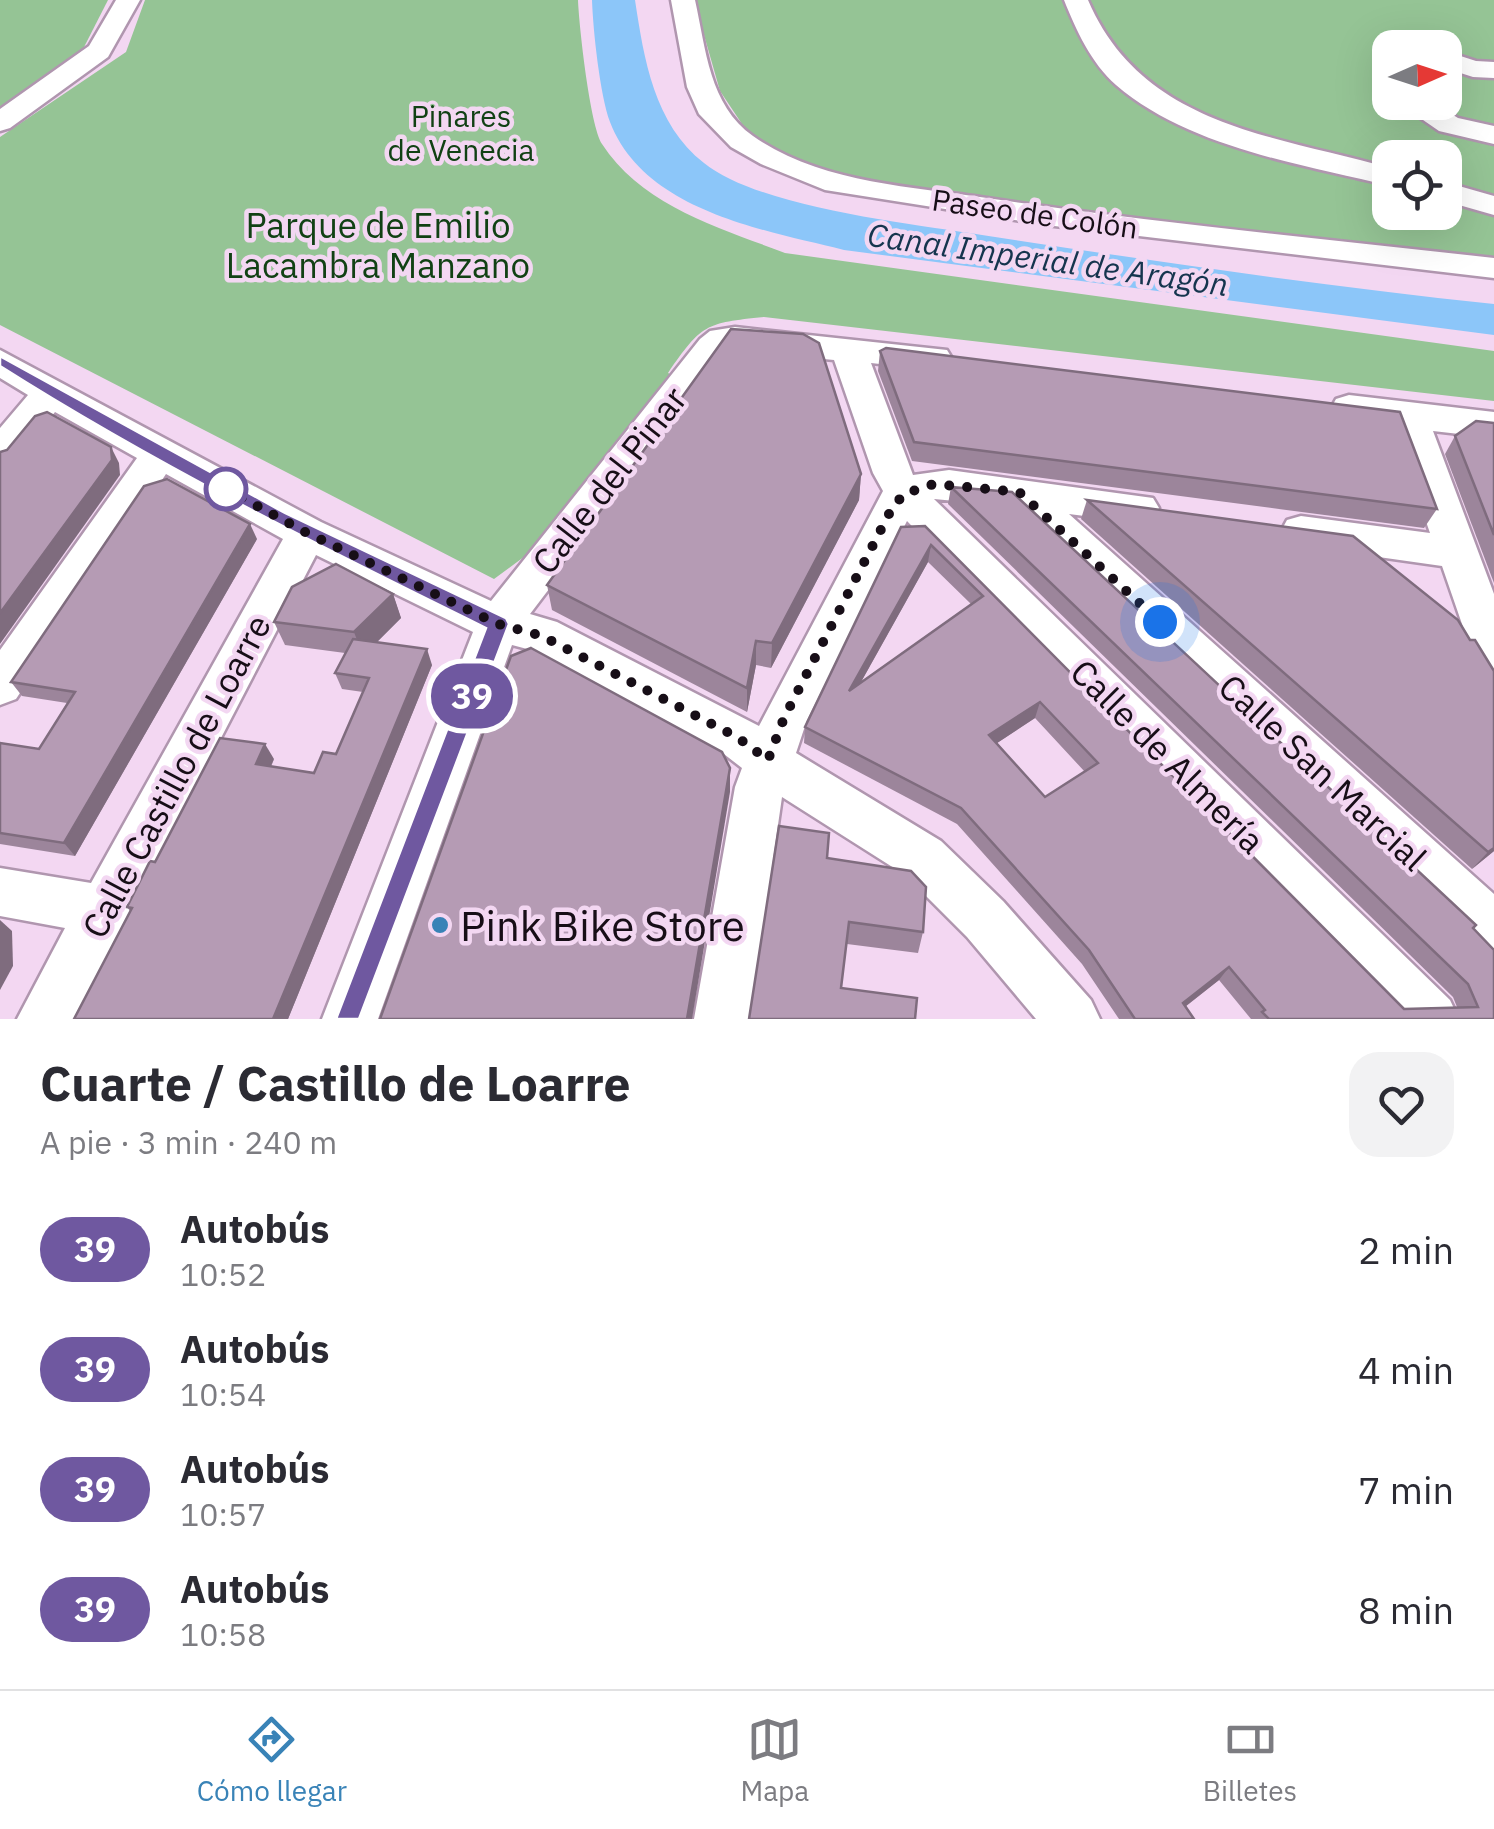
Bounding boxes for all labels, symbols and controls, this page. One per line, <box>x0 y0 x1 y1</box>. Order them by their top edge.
north arrow <box>1372 30 1462 120</box>
map controls <box>1372 30 1462 230</box>
park label: Pinares de Venecia <box>388 96 534 169</box>
button: locate <box>1372 140 1462 230</box>
street label: Paseo de Colón <box>930 179 1140 247</box>
park label: Parque de Emilio Lacambra Manzano <box>226 202 530 288</box>
water label: Canal Imperial de Aragón <box>865 213 1231 305</box>
street label: Calle del Pinar <box>521 377 697 583</box>
unlabelled marker <box>205 468 247 510</box>
your location <box>1135 597 1185 647</box>
street label: Calle Castillo de Loarre <box>71 606 281 946</box>
street label: Calle de Almería <box>1061 649 1275 863</box>
line badge: 39 <box>427 664 517 728</box>
street label: Calle San Marcial <box>1209 664 1437 880</box>
text: 39 <box>451 673 493 719</box>
place label: Pink Bike Store <box>460 898 745 953</box>
marker: Pink Bike Store <box>429 914 451 936</box>
text: Cuarte / Castillo de Loarre <box>40 1052 631 1114</box>
button: heart <box>1349 1052 1454 1157</box>
text: A pie · 3 min · 240 m <box>40 1121 337 1163</box>
text: Autobús <box>180 1204 329 1253</box>
text: 2 min <box>1358 1225 1454 1274</box>
text: 39 <box>74 1226 116 1272</box>
text: 10:52 <box>180 1253 266 1295</box>
text: Autobús <box>180 1324 329 1373</box>
text: 4 min <box>1358 1345 1454 1394</box>
text: 39 <box>74 1346 116 1392</box>
text: 10:54 <box>180 1373 266 1415</box>
text: Autobús <box>180 1444 329 1493</box>
text: 7 min <box>1358 1465 1454 1514</box>
text: 39 <box>74 1466 116 1512</box>
text: 10:57 <box>180 1493 266 1535</box>
text: Autobús <box>180 1564 329 1613</box>
text: 8 min <box>1358 1585 1454 1634</box>
text: 39 <box>74 1586 116 1632</box>
text: 10:58 <box>180 1613 266 1655</box>
tab: Cómo llegar <box>197 1712 347 1809</box>
tab: Mapa <box>740 1712 809 1809</box>
tab: Billetes <box>1203 1712 1297 1809</box>

